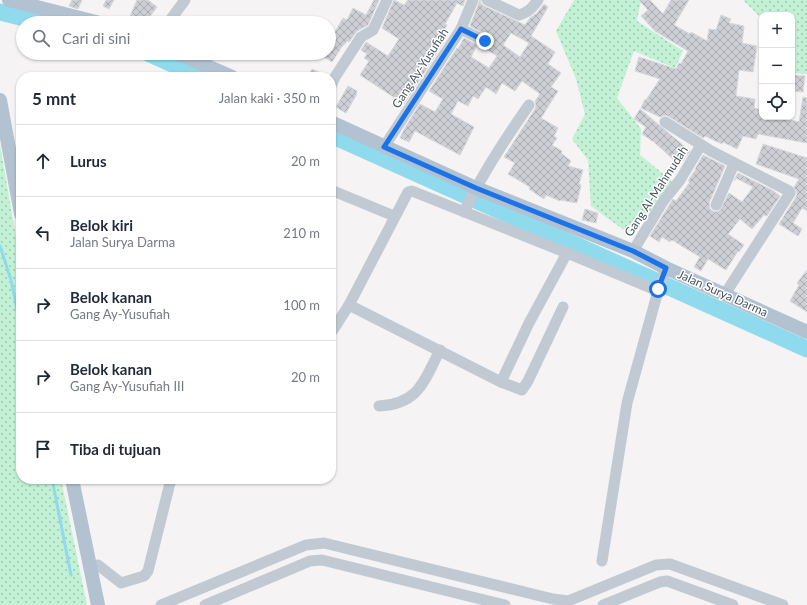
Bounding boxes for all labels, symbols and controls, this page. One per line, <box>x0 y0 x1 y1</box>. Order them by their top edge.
map controls <box>759 12 795 120</box>
button: + <box>759 12 795 48</box>
search box <box>16 16 336 60</box>
street label: Gang Ay-Yusufiah <box>389 25 451 111</box>
icon: search <box>30 27 52 49</box>
text: Cari di sini <box>62 29 130 47</box>
route end <box>476 32 494 50</box>
button: − <box>759 48 795 84</box>
button: locate <box>759 84 795 120</box>
text: 5 mnt <box>32 88 76 109</box>
text: Jalan kaki · 350 m <box>219 90 320 106</box>
street label: Gang Al-Mahmudah <box>621 143 691 239</box>
icon: ahead <box>32 150 54 172</box>
text: Lurus <box>70 152 107 170</box>
text: 20 m <box>291 153 320 169</box>
text: Belok kiri <box>70 216 133 234</box>
icon: left <box>32 222 54 244</box>
text: 210 m <box>283 225 320 241</box>
text: Jalan Surya Darma <box>70 234 175 250</box>
street label: Jalan Surya Darma <box>676 266 770 320</box>
route start <box>649 280 667 298</box>
text: Belok kanan <box>70 288 152 306</box>
icon: right <box>32 294 54 316</box>
text: 100 m <box>283 297 320 313</box>
text: Gang Ay-Yusufiah <box>70 306 170 322</box>
text: Belok kanan <box>70 360 152 378</box>
icon: right <box>32 366 54 388</box>
text: 20 m <box>291 369 320 385</box>
text: Gang Ay-Yusufiah III <box>70 378 184 394</box>
icon: arrive <box>32 438 54 460</box>
text: Tiba di tujuan <box>70 440 161 458</box>

